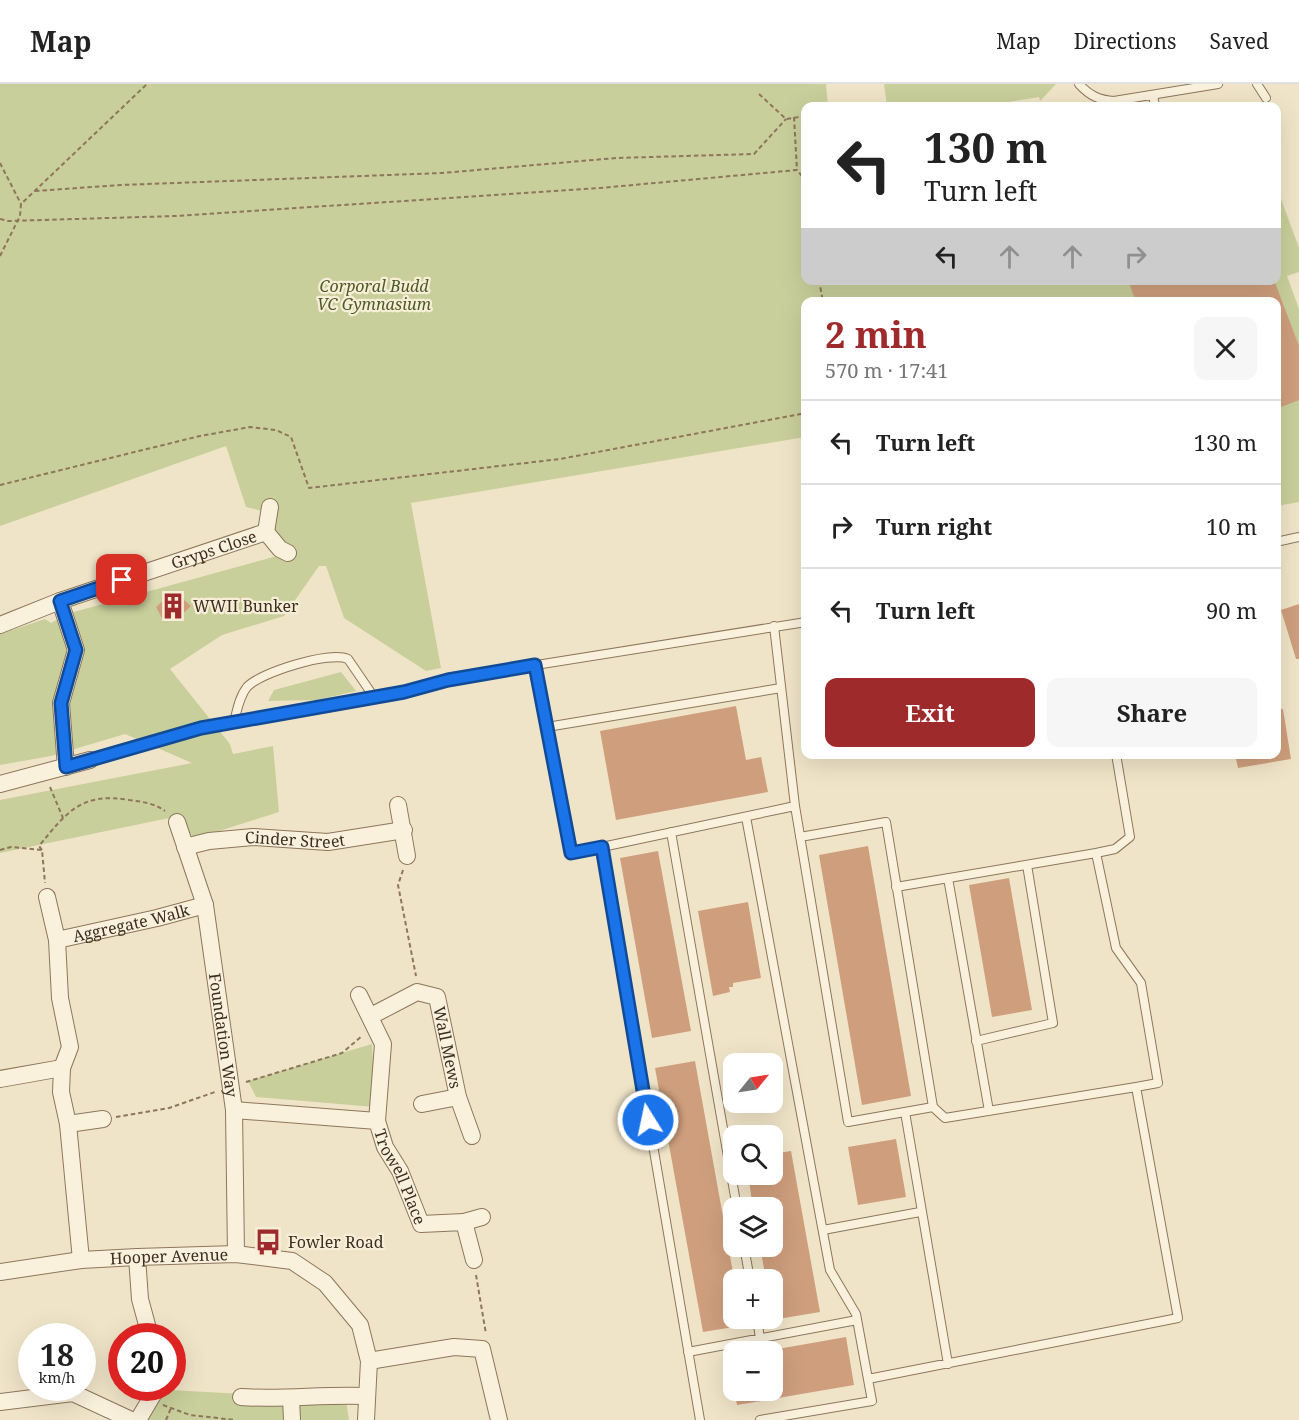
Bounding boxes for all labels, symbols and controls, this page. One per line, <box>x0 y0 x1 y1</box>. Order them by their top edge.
text: Map <box>30 22 92 60</box>
text: Map <box>996 27 1041 55</box>
text: Directions <box>1074 27 1176 55</box>
text: Saved <box>1209 27 1269 55</box>
text: 130 m <box>924 118 1048 175</box>
icon: left <box>825 126 903 204</box>
text: Turn left <box>924 172 1037 209</box>
icon: left <box>930 240 963 273</box>
icon: ahead <box>993 240 1026 273</box>
icon: ahead <box>1056 240 1089 273</box>
icon: right <box>1119 240 1152 273</box>
park label: Corporal Budd VC Gymnasium <box>317 275 432 315</box>
text: 2 min <box>825 310 927 359</box>
button: close <box>1194 317 1257 380</box>
text: 570 m · 17:41 <box>825 357 948 384</box>
icon: left <box>825 426 858 459</box>
text: Turn left <box>876 427 975 457</box>
text: 130 m <box>1194 427 1257 457</box>
icon: right <box>825 510 858 543</box>
text: Turn right <box>876 511 992 541</box>
text: 10 m <box>1206 511 1257 541</box>
street label: Gryps Close <box>168 525 259 574</box>
pin <box>96 554 147 605</box>
icon: arrive <box>105 563 138 596</box>
building icon: WWII Bunker <box>158 591 188 621</box>
icon: left <box>825 594 858 627</box>
place label: WWII Bunker <box>193 595 299 617</box>
text: Turn left <box>876 595 975 625</box>
text: 90 m <box>1206 595 1257 625</box>
button: Exit <box>825 678 1035 747</box>
button: Share <box>1047 678 1257 747</box>
street label: Cinder Street <box>244 826 347 853</box>
street label: Aggregate Walk <box>71 899 193 947</box>
street label: Foundation Way <box>204 972 243 1100</box>
street label: Wall Mews <box>428 1004 467 1090</box>
north arrow <box>723 1053 783 1113</box>
map controls <box>723 1053 783 1401</box>
position arrow <box>616 1088 680 1152</box>
button: search <box>723 1125 783 1185</box>
street label: Trowell Place <box>369 1126 431 1228</box>
button: layers <box>723 1197 783 1257</box>
bus stop icon: Fowler Road <box>253 1227 283 1257</box>
place label: Fowler Road <box>288 1231 384 1253</box>
street label: Hooper Avenue <box>109 1243 229 1269</box>
button: + <box>723 1269 783 1329</box>
speed limit sign: 20 <box>108 1323 186 1401</box>
text: 18 <box>40 1334 74 1375</box>
button: − <box>723 1341 783 1401</box>
text: km/h <box>39 1367 75 1387</box>

